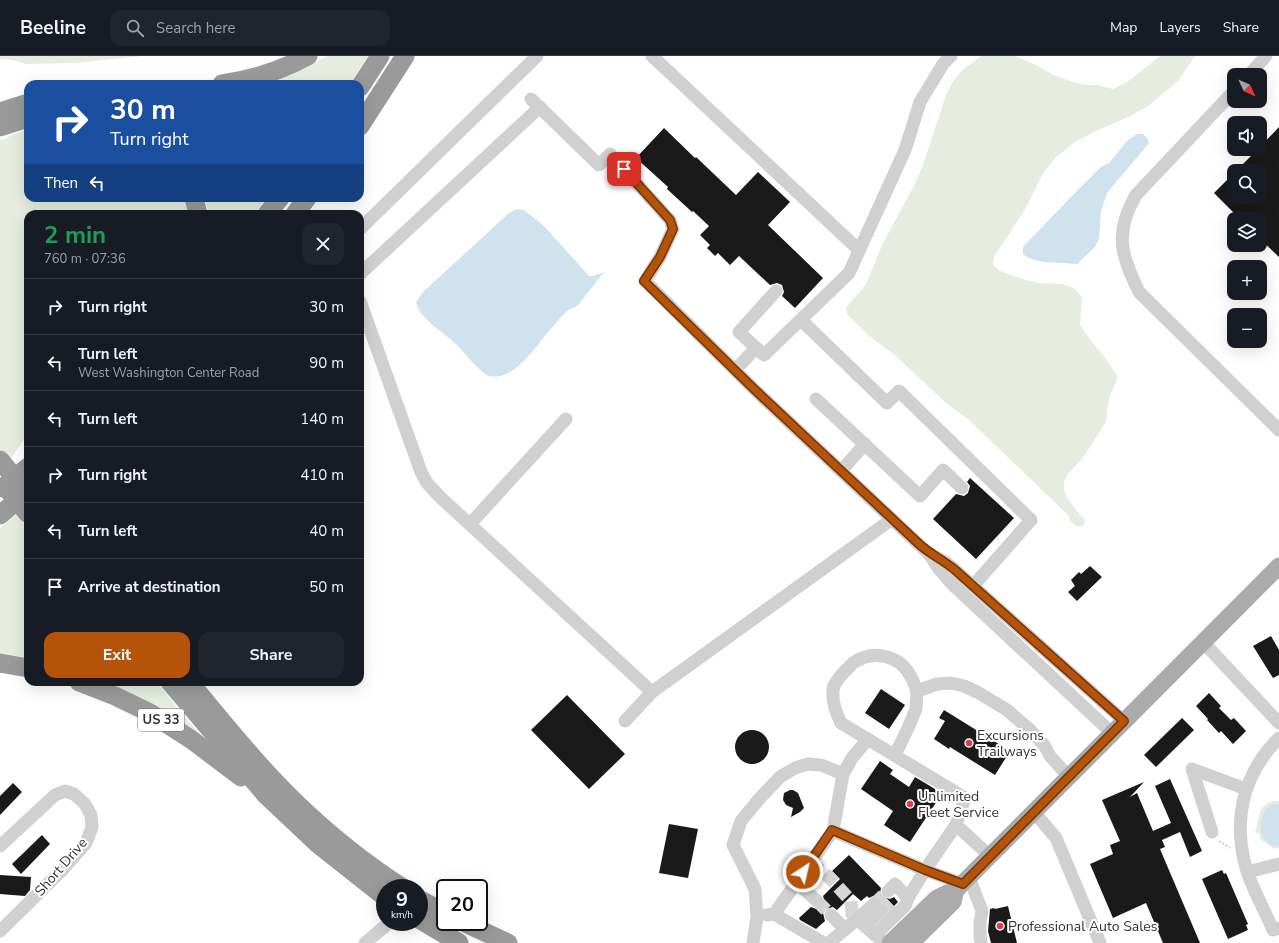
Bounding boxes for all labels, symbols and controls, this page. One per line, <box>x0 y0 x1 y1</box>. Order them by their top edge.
search box <box>110 10 390 46</box>
text: Beeline <box>20 15 86 41</box>
icon: search <box>124 17 146 39</box>
text: Search here <box>156 18 236 38</box>
text: Map <box>1110 18 1137 37</box>
text: Layers <box>1159 18 1201 37</box>
text: Share <box>1223 18 1259 37</box>
north arrow <box>1227 68 1267 108</box>
map controls <box>1227 68 1267 348</box>
text: 30 m <box>110 91 176 129</box>
icon: right <box>44 96 96 148</box>
button: sound <box>1227 116 1267 156</box>
text: Turn right <box>110 127 189 151</box>
pin <box>607 152 641 186</box>
icon: arrive <box>613 158 635 180</box>
button: search <box>1227 164 1267 204</box>
icon: left <box>86 172 108 194</box>
text: Then <box>44 173 78 193</box>
button: layers <box>1227 212 1267 252</box>
text: 2 min <box>44 219 106 251</box>
button: close <box>302 223 344 265</box>
text: 760 m · 07:36 <box>44 250 126 268</box>
button: + <box>1227 260 1267 300</box>
icon: right <box>44 296 66 318</box>
text: Turn right <box>78 297 147 317</box>
text: 30 m <box>309 297 344 317</box>
button: − <box>1227 308 1267 348</box>
text: Turn left <box>78 344 137 364</box>
icon: left <box>44 352 66 374</box>
text: 90 m <box>309 353 344 373</box>
text: West Washington Center Road <box>78 364 259 382</box>
icon: left <box>44 408 66 430</box>
text: Turn left <box>78 409 137 429</box>
text: 140 m <box>300 409 344 429</box>
icon: right <box>44 464 66 486</box>
text: Turn right <box>78 465 147 485</box>
text: 410 m <box>300 465 344 485</box>
icon: left <box>44 520 66 542</box>
text: Turn left <box>78 521 137 541</box>
text: 40 m <box>309 521 344 541</box>
icon: arrive <box>44 576 66 598</box>
text: Arrive at destination <box>78 577 221 597</box>
text: 50 m <box>309 577 344 597</box>
button: Exit <box>44 632 190 678</box>
button: Share <box>198 632 344 678</box>
road number: US 33 <box>138 709 184 731</box>
place label: Excursions Trailways <box>977 726 1044 761</box>
marker: Excursions Trailways <box>964 738 974 748</box>
place label: Unlimited Fleet Service <box>918 787 999 822</box>
marker: Unlimited Fleet Service <box>905 799 915 809</box>
street label: Short Drive <box>30 834 92 900</box>
position arrow <box>782 851 824 893</box>
speed limit sign: 20 <box>436 879 488 931</box>
text: 9 <box>396 886 408 913</box>
text: km/h <box>391 908 413 922</box>
place label: Professional Auto Sales <box>1008 917 1158 936</box>
marker: Professional Auto Sales <box>995 921 1005 931</box>

